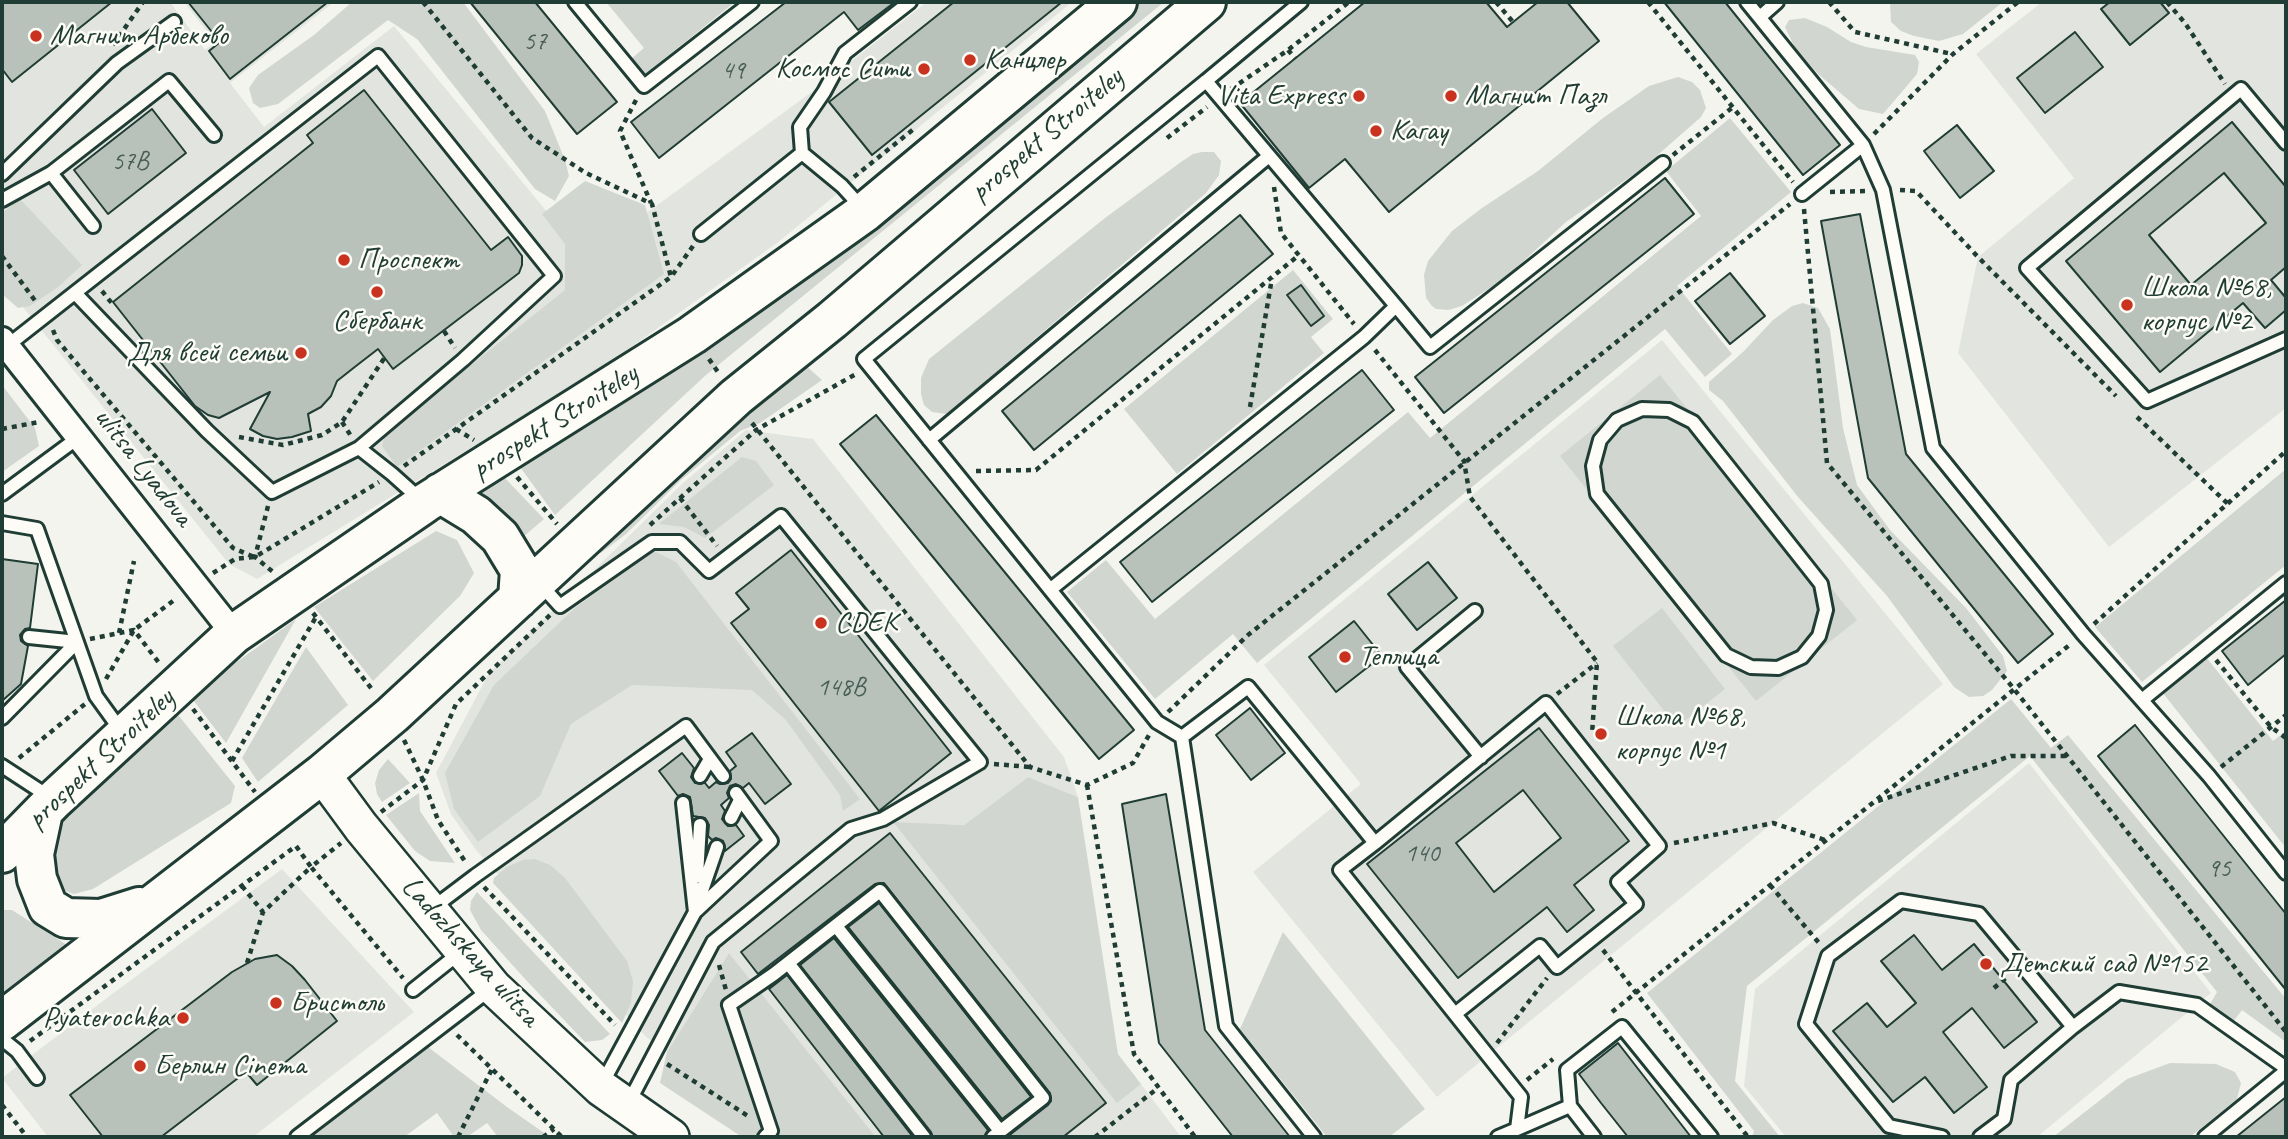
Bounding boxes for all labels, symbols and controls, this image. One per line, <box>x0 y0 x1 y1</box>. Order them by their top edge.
place label: Магнит Арбеково <box>50 18 228 54</box>
house number: 57 <box>523 26 547 58</box>
marker: Магнит Арбеково <box>28 28 44 44</box>
place label: Канцлер <box>984 42 1065 78</box>
place label: Космос Сити <box>776 51 910 87</box>
marker: Канцлер <box>962 52 978 68</box>
house number: 49 <box>721 55 745 87</box>
street label: prospekt Stroiteley <box>963 60 1131 210</box>
marker: Космос Сити <box>916 61 932 77</box>
place label: Vita Express <box>1217 78 1345 114</box>
place label: Магнит Пазл <box>1465 78 1606 114</box>
marker: Vita Express <box>1351 88 1367 104</box>
marker: Магнит Пазл <box>1443 88 1459 104</box>
place label: Кагау <box>1390 113 1448 149</box>
marker: Кагау <box>1368 123 1384 139</box>
house number: 57В <box>112 146 148 178</box>
place label: Проспект <box>358 242 459 278</box>
marker: Проспект <box>336 252 352 268</box>
place label: Школа №68, корпус №2 <box>2141 270 2272 340</box>
marker: Сбербанк <box>369 284 385 300</box>
marker: Школа №68, корпус №2 <box>2119 297 2135 313</box>
place label: Сбербанк <box>333 303 421 339</box>
place label: Для всей семьи <box>127 335 287 371</box>
marker: Для всей семьи <box>293 345 309 361</box>
street label: prospekt Stroiteley <box>465 357 645 487</box>
street label: ulitsa Lyadova <box>85 400 201 534</box>
place label: CDEK <box>835 605 897 641</box>
marker: CDEK <box>813 615 829 631</box>
place label: Теплица <box>1359 639 1437 675</box>
marker: Теплица <box>1337 649 1353 665</box>
house number: 148В <box>817 672 865 704</box>
street label: prospekt Stroiteley <box>20 681 182 837</box>
place label: Школа №68, корпус №1 <box>1615 699 1746 770</box>
marker: Школа №68, корпус №1 <box>1593 726 1609 742</box>
house number: 140 <box>1404 838 1440 870</box>
house number: 95 <box>2207 853 2231 885</box>
street label: Ladozhskaya ulitsa <box>393 869 547 1035</box>
place label: Детский сад №152 <box>2000 946 2207 982</box>
marker: Детский сад №152 <box>1978 956 1994 972</box>
place label: Бристоль <box>290 985 383 1021</box>
marker: Бристоль <box>268 995 284 1011</box>
place label: Pyaterochka <box>43 1000 169 1036</box>
marker: Pyaterochka <box>175 1010 191 1026</box>
place label: Берлин Cinema <box>154 1048 306 1084</box>
marker: Берлин Cinema <box>132 1058 148 1074</box>

